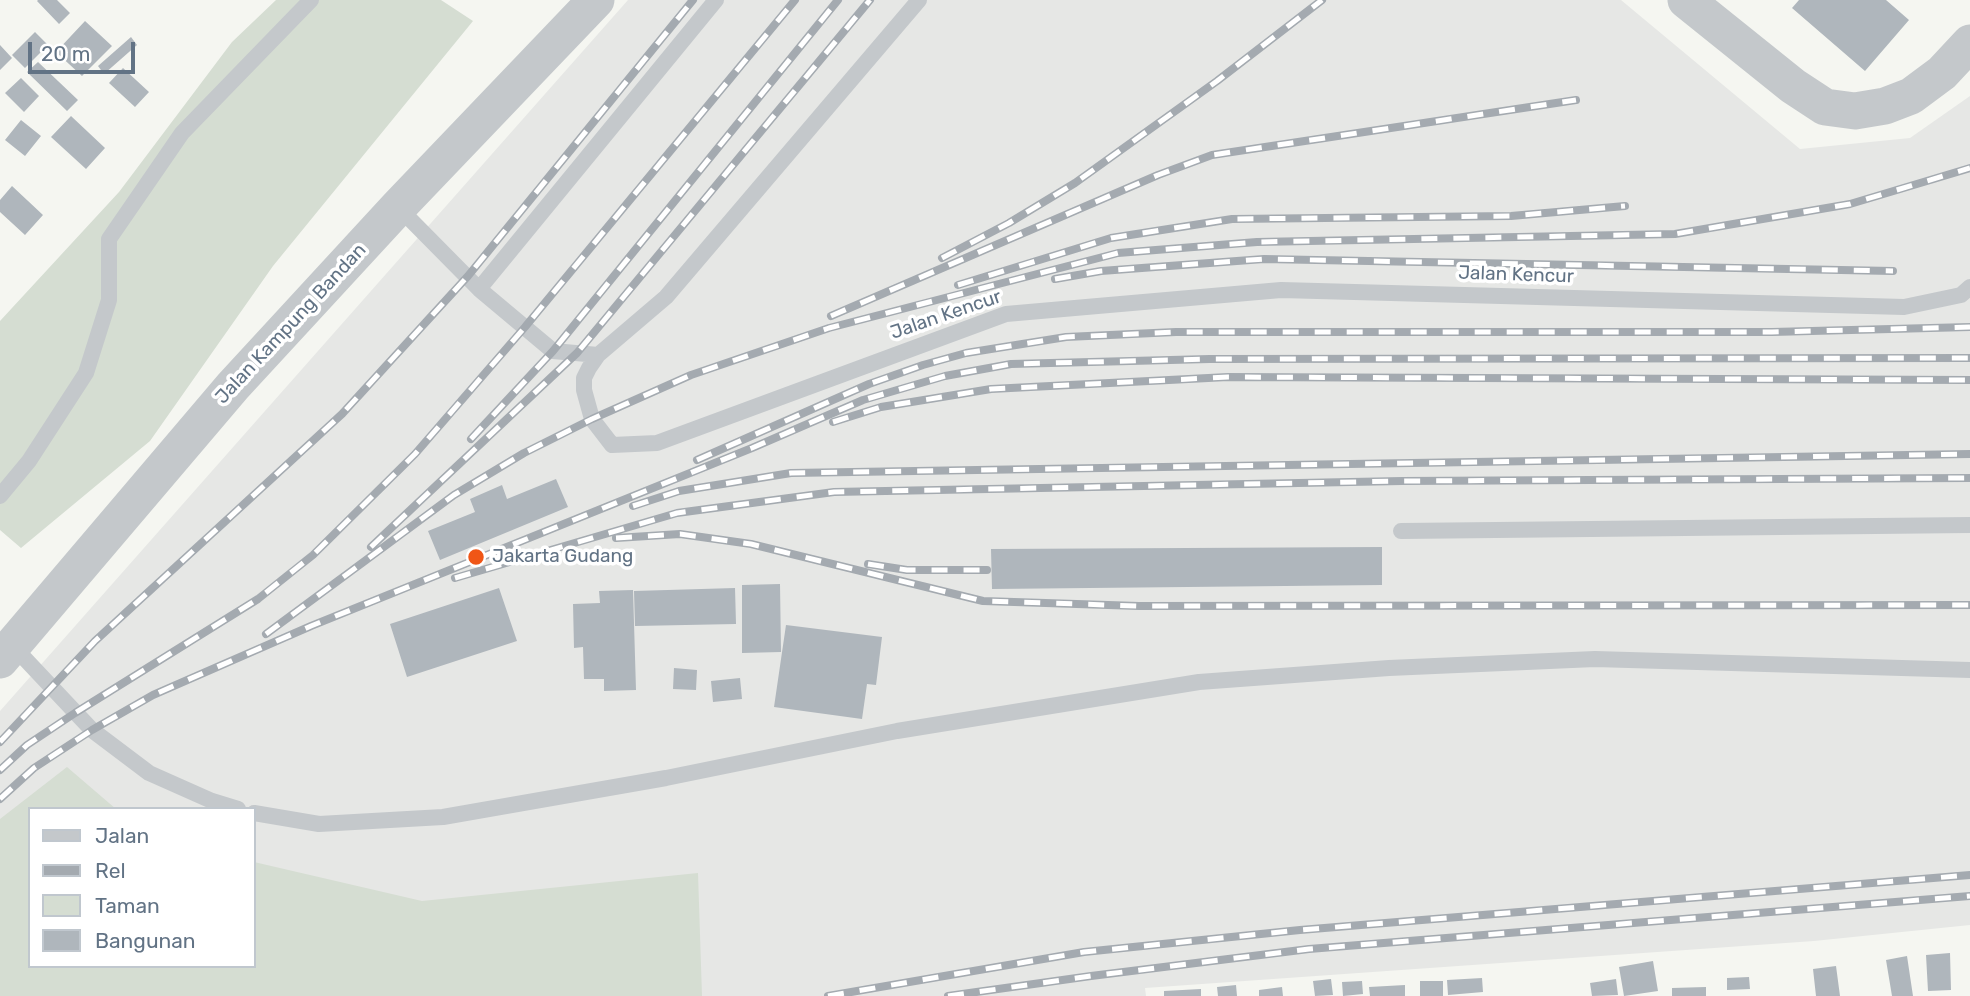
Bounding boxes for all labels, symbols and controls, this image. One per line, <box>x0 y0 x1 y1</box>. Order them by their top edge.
scale bar <box>32 28 138 72</box>
text: 20 m <box>41 41 90 66</box>
street label: Jalan Kampung Bandan <box>211 239 371 409</box>
street label: Jalan Kencur <box>1458 262 1574 288</box>
street label: Jalan Kencur <box>888 285 1004 345</box>
place label: Jakarta Gudang <box>492 546 633 568</box>
marker: Jakarta Gudang <box>466 547 486 567</box>
legend <box>28 807 256 968</box>
text: Jalan <box>95 823 149 848</box>
text: Rel <box>95 858 126 883</box>
text: Taman <box>95 893 160 918</box>
text: Bangunan <box>95 928 196 953</box>

